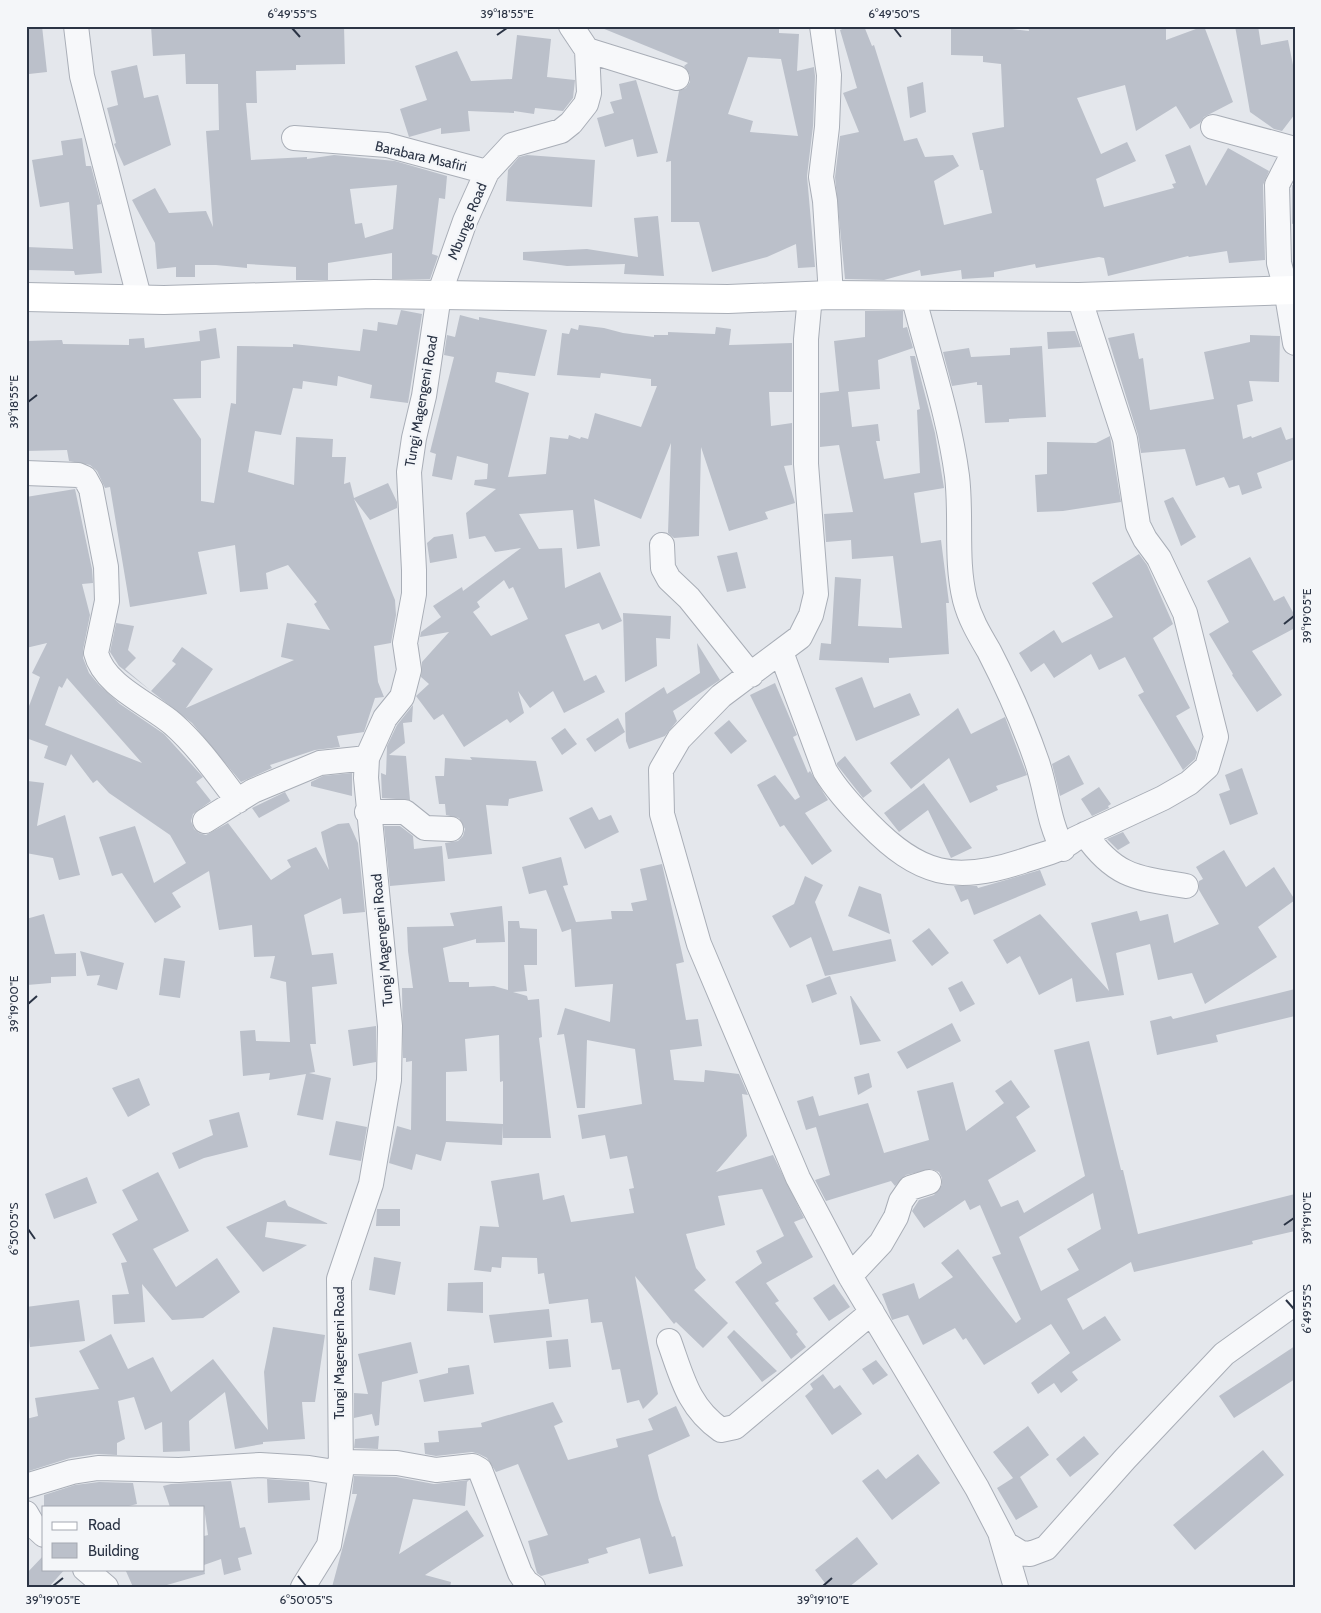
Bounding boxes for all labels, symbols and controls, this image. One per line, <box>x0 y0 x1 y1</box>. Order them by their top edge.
text: 6°49'55"S <box>267 6 317 21</box>
text: 39°18'55"E <box>480 6 534 21</box>
text: 6°49'50"S <box>868 6 920 21</box>
street label: Barabara Msafiri <box>373 137 469 175</box>
street label: Mbunge Road <box>443 180 491 262</box>
street label: Tungi Magengeni Road <box>401 334 441 468</box>
text: 39°18'55"E <box>6 375 21 429</box>
text: 39°19'05"E <box>1299 588 1314 643</box>
street label: Tungi Magengeni Road <box>367 873 397 1007</box>
text: 39°19'00"E <box>6 975 21 1032</box>
text: 39°19'10"E <box>1299 1191 1314 1244</box>
text: 6°50'05"S <box>6 1203 21 1255</box>
text: 6°49'55"S <box>1299 1284 1314 1334</box>
street label: Tungi Magengeni Road <box>330 1286 348 1420</box>
legend <box>42 1506 205 1570</box>
text: Road <box>88 1516 121 1534</box>
text: Building <box>88 1542 139 1560</box>
text: 39°19'05"E <box>26 1592 81 1607</box>
text: 6°50'05"S <box>280 1592 332 1607</box>
text: 39°19'10"E <box>797 1592 850 1607</box>

